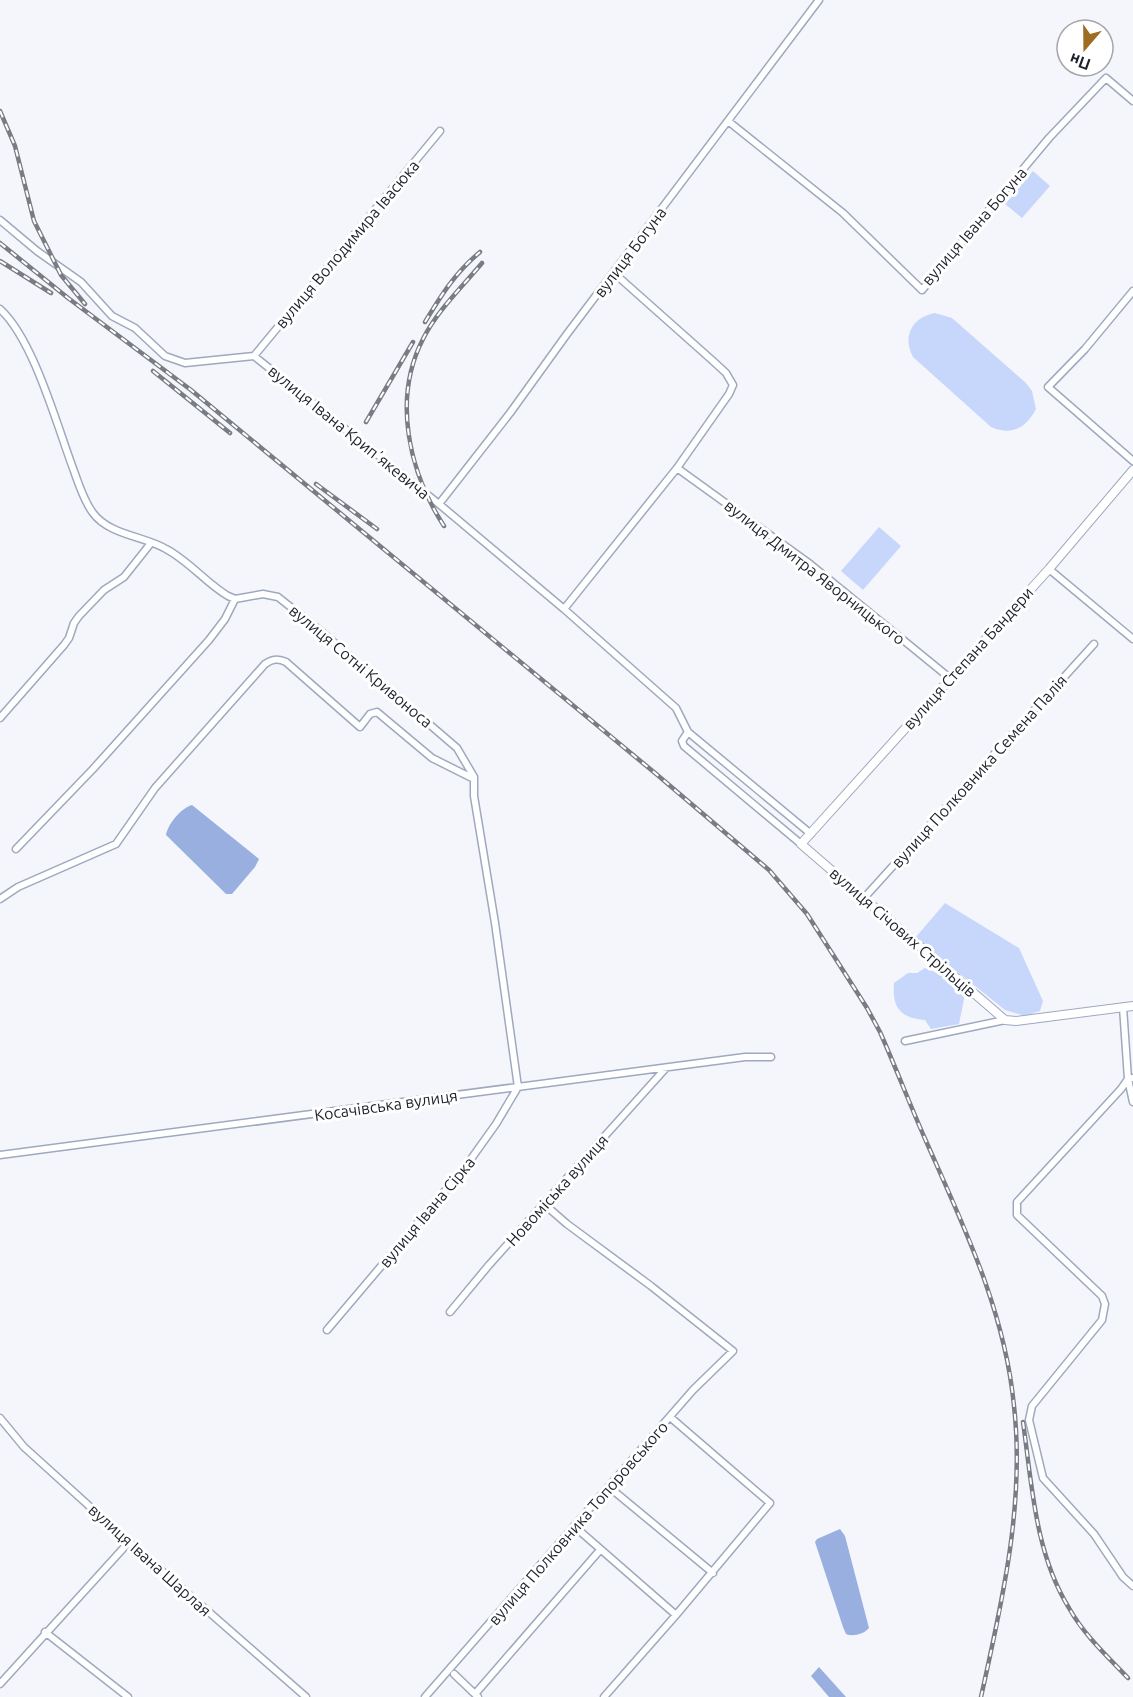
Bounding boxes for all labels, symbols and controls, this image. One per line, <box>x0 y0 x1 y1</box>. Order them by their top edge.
north arrow <box>1055 18 1115 78</box>
text: Пн <box>1067 50 1093 74</box>
street label: вулиця Володимира Івасюка <box>271 156 423 332</box>
street label: вулиця Івана Богуна <box>918 163 1030 289</box>
street label: вулиця Богуна <box>590 203 670 301</box>
street label: вулиця Івана Крипʼякевича <box>265 361 433 503</box>
street label: вулиця Дмитра Яворницького <box>721 496 909 648</box>
street label: вулиця Степана Бандери <box>899 583 1037 733</box>
street label: вулиця Сотні Кривоноса <box>286 601 436 731</box>
street label: вулиця Полковника Семена Палія <box>888 671 1070 871</box>
street label: вулиця Січових Стрільців <box>826 864 980 1000</box>
street label: Косачівська вулиця <box>313 1086 459 1124</box>
street label: Новоміська вулиця <box>502 1131 612 1249</box>
street label: вулиця Івана Сірка <box>376 1153 478 1271</box>
street label: вулиця Полковника Топоровського <box>485 1418 671 1628</box>
street label: вулиця Івана Шарлая <box>85 1500 215 1620</box>

